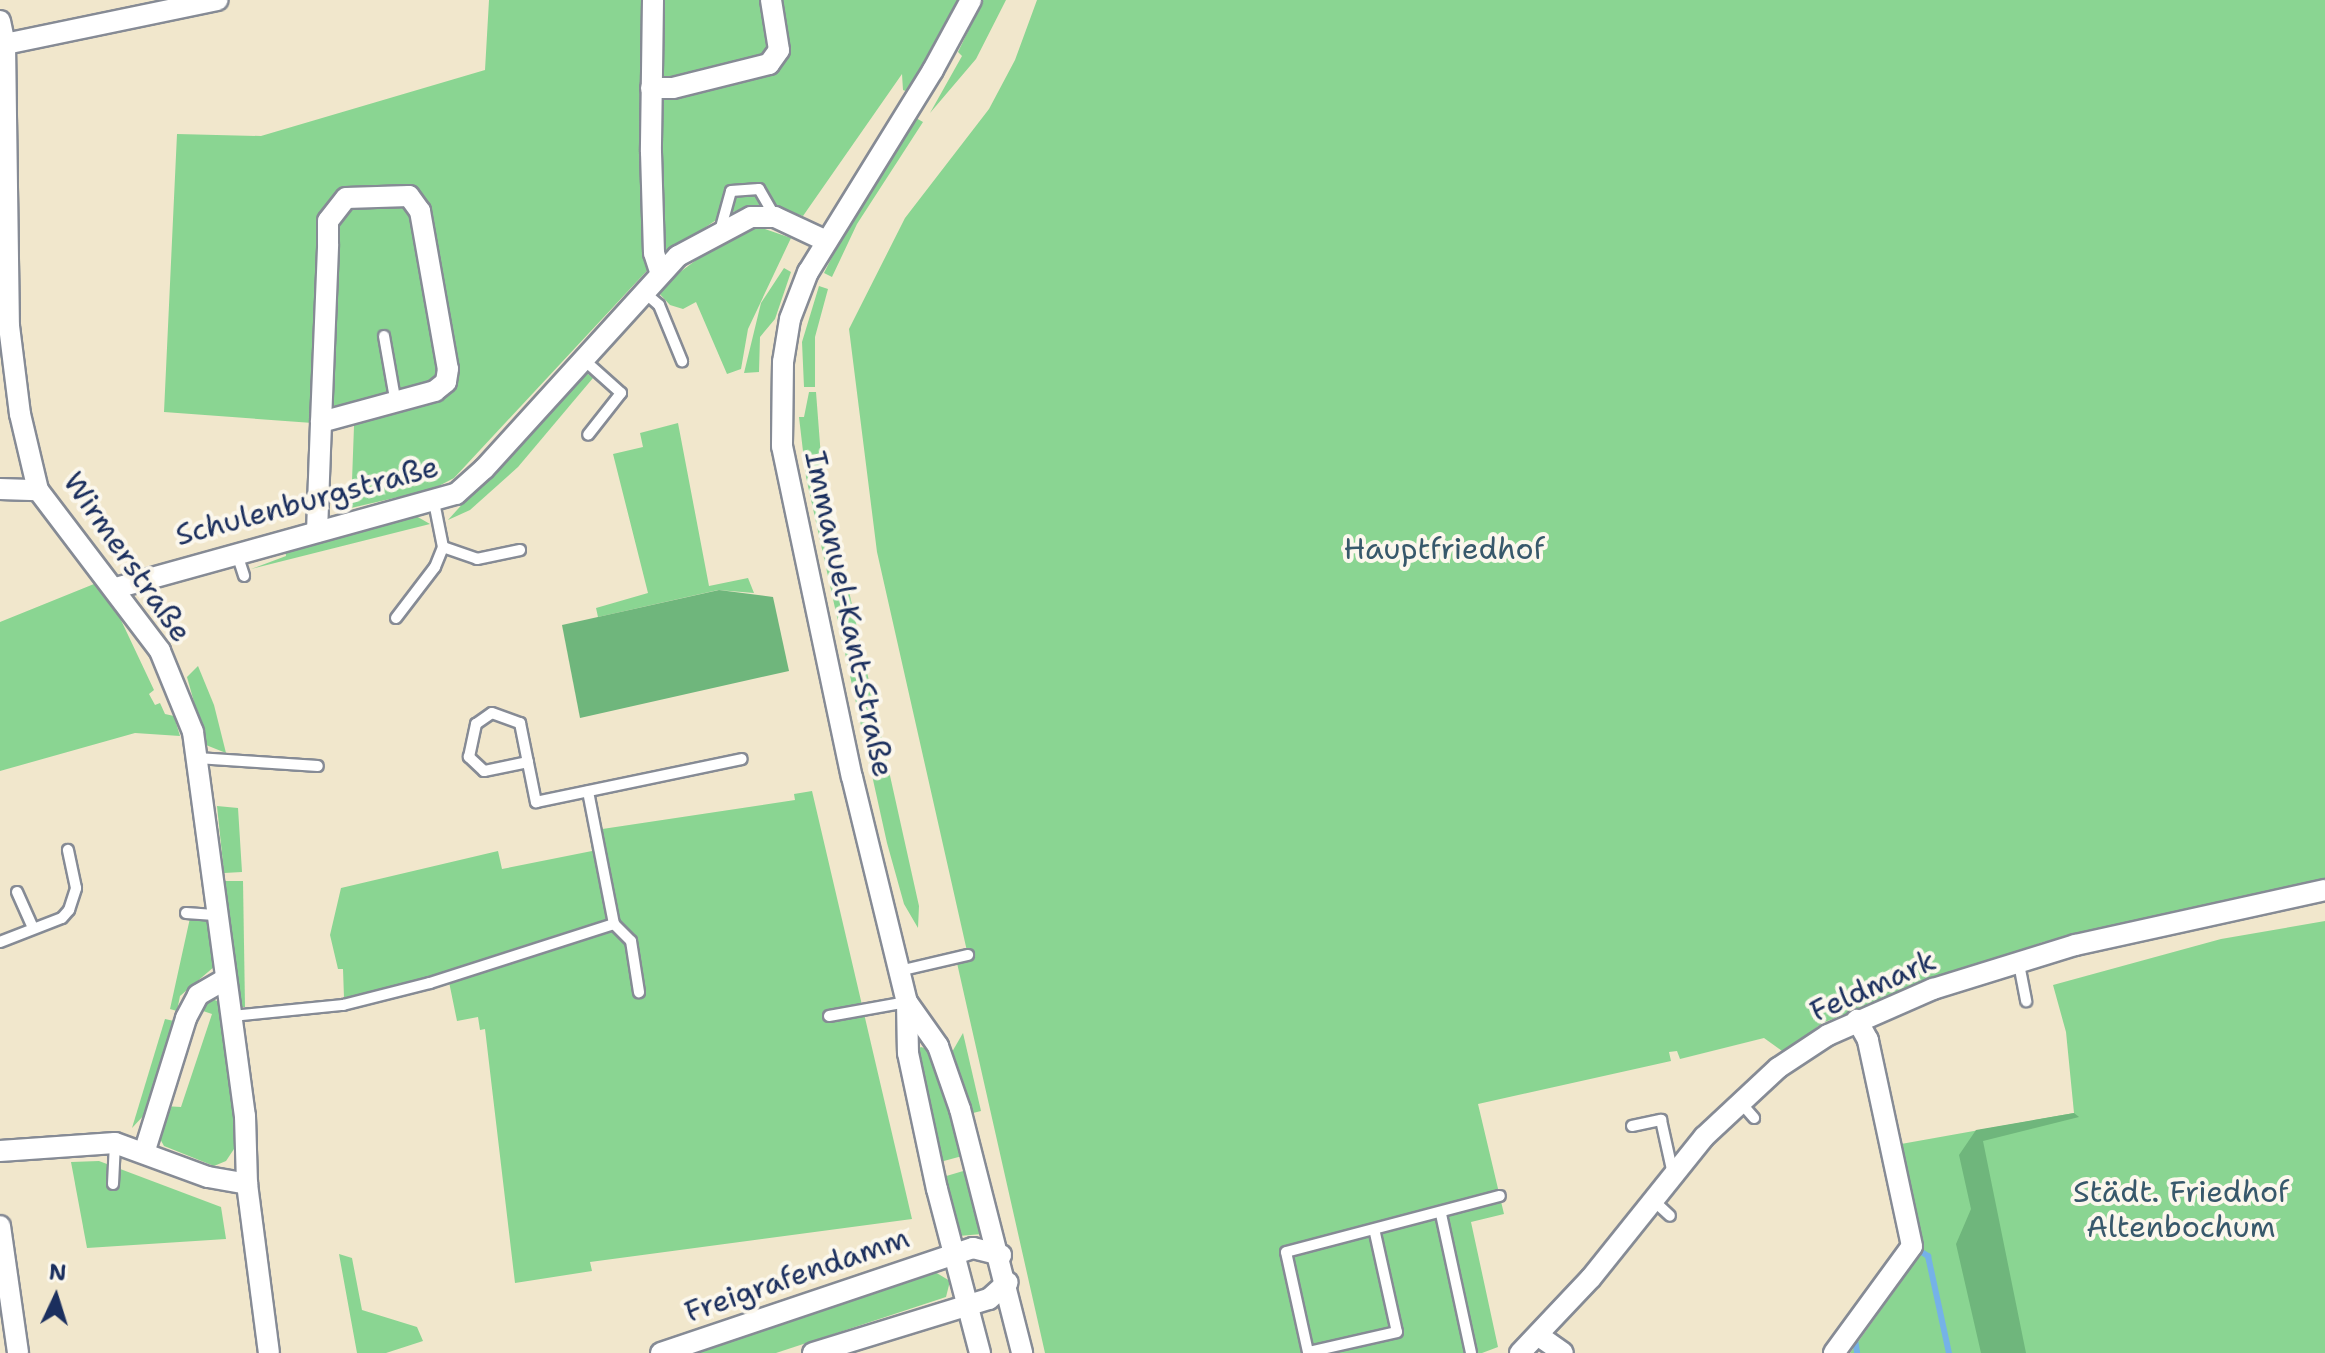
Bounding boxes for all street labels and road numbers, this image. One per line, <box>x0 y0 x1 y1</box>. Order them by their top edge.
street label: Immanuel-Kant-Straße <box>797 448 901 780</box>
street label: Schulenburgstraße <box>172 449 442 553</box>
street label: Wirmerstraße <box>55 465 199 649</box>
street label: Feldmark <box>1804 942 1942 1030</box>
street label: Freigrafendamm <box>680 1220 914 1330</box>

